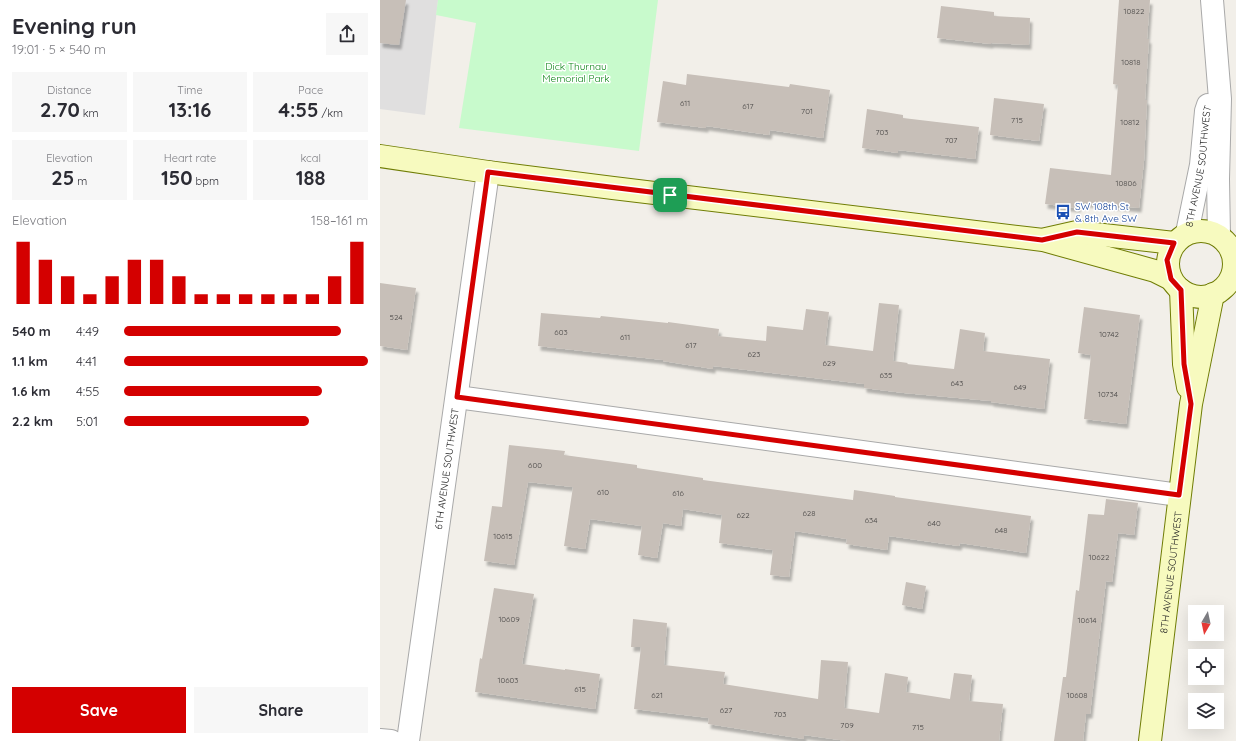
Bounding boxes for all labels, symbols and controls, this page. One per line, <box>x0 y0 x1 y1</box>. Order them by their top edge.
house number: 10822 <box>1124 6 1145 16</box>
text: Evening run <box>12 12 137 40</box>
button: share <box>326 13 368 55</box>
text: 19:01 · 5 × 540 m <box>12 41 106 57</box>
house number: 10818 <box>1121 57 1141 67</box>
park label: Dick Thurnau Memorial Park <box>542 60 610 85</box>
text: Distance <box>47 83 91 97</box>
text: Time <box>177 83 203 97</box>
text: Pace <box>298 83 323 97</box>
text: 2.70 <box>40 97 80 122</box>
text: 13:16 <box>169 97 211 122</box>
text: 4:55 <box>278 97 318 122</box>
house number: 611 <box>680 98 690 108</box>
house number: 617 <box>742 101 754 111</box>
street label: 8TH AVENUE SOUTHWEST <box>1182 104 1214 228</box>
text: km <box>80 106 99 120</box>
text: /km <box>318 106 343 120</box>
house number: 701 <box>801 106 813 116</box>
house number: 715 <box>1011 115 1023 125</box>
house number: 10812 <box>1120 117 1140 127</box>
house number: 703 <box>875 127 889 137</box>
house number: 707 <box>945 135 957 145</box>
text: Elevation <box>46 151 93 165</box>
text: Heart rate <box>164 151 216 165</box>
text: kcal <box>300 151 321 165</box>
text: 25 <box>51 165 74 190</box>
text: 150 <box>161 165 193 190</box>
text: 188 <box>296 165 326 190</box>
text: m <box>74 174 87 188</box>
text: bpm <box>193 174 219 188</box>
pin <box>653 178 687 212</box>
house number: 10806 <box>1115 178 1137 188</box>
icon: arrive <box>659 184 681 206</box>
place label: SW 108th St & 8th Ave SW <box>1075 200 1137 225</box>
bus stop icon: SW 108th St & 8th Ave SW <box>1054 203 1072 221</box>
text: Elevation <box>12 212 67 228</box>
text: 158–161 m <box>311 212 368 228</box>
house number: 524 <box>390 312 402 322</box>
text: 540 m <box>12 323 51 339</box>
text: 4:49 <box>76 323 99 339</box>
house number: 603 <box>554 327 568 337</box>
house number: 10742 <box>1099 329 1119 339</box>
house number: 611 <box>620 332 630 342</box>
house number: 617 <box>685 340 697 350</box>
house number: 623 <box>748 349 760 359</box>
text: 1.1 km <box>12 353 48 369</box>
text: 4:41 <box>76 353 97 369</box>
house number: 629 <box>822 358 836 368</box>
house number: 635 <box>880 370 892 380</box>
house number: 643 <box>951 378 963 388</box>
house number: 649 <box>1014 382 1027 392</box>
text: 1.6 km <box>12 383 51 399</box>
text: 4:55 <box>76 383 99 399</box>
house number: 10734 <box>1098 389 1118 399</box>
street label: 6TH AVENUE SOUTHWEST <box>432 407 462 530</box>
text: 2.2 km <box>12 413 53 429</box>
text: 5:01 <box>76 413 98 429</box>
house number: 600 <box>528 460 542 470</box>
house number: 610 <box>597 487 609 497</box>
house number: 616 <box>672 488 684 498</box>
house number: 628 <box>802 508 816 518</box>
house number: 622 <box>736 510 750 520</box>
street label: 8TH AVENUE SOUTHWEST <box>1157 511 1185 634</box>
house number: 634 <box>865 515 877 525</box>
house number: 640 <box>927 518 941 528</box>
house number: 648 <box>995 525 1007 535</box>
house number: 10615 <box>493 531 513 541</box>
house number: 10622 <box>1089 552 1110 562</box>
north arrow <box>1188 605 1224 641</box>
map controls <box>1188 605 1224 729</box>
house number: 10609 <box>498 614 520 624</box>
house number: 10614 <box>1077 615 1097 625</box>
button: locate <box>1188 649 1224 685</box>
house number: 10603 <box>498 675 518 685</box>
house number: 615 <box>574 684 586 694</box>
button: Save <box>12 687 186 733</box>
button: Share <box>194 687 368 733</box>
house number: 621 <box>651 690 663 700</box>
house number: 10608 <box>1066 690 1088 700</box>
button: layers <box>1188 693 1224 729</box>
house number: 627 <box>720 705 732 715</box>
house number: 703 <box>773 709 787 719</box>
house number: 709 <box>840 720 854 730</box>
house number: 715 <box>912 722 924 732</box>

